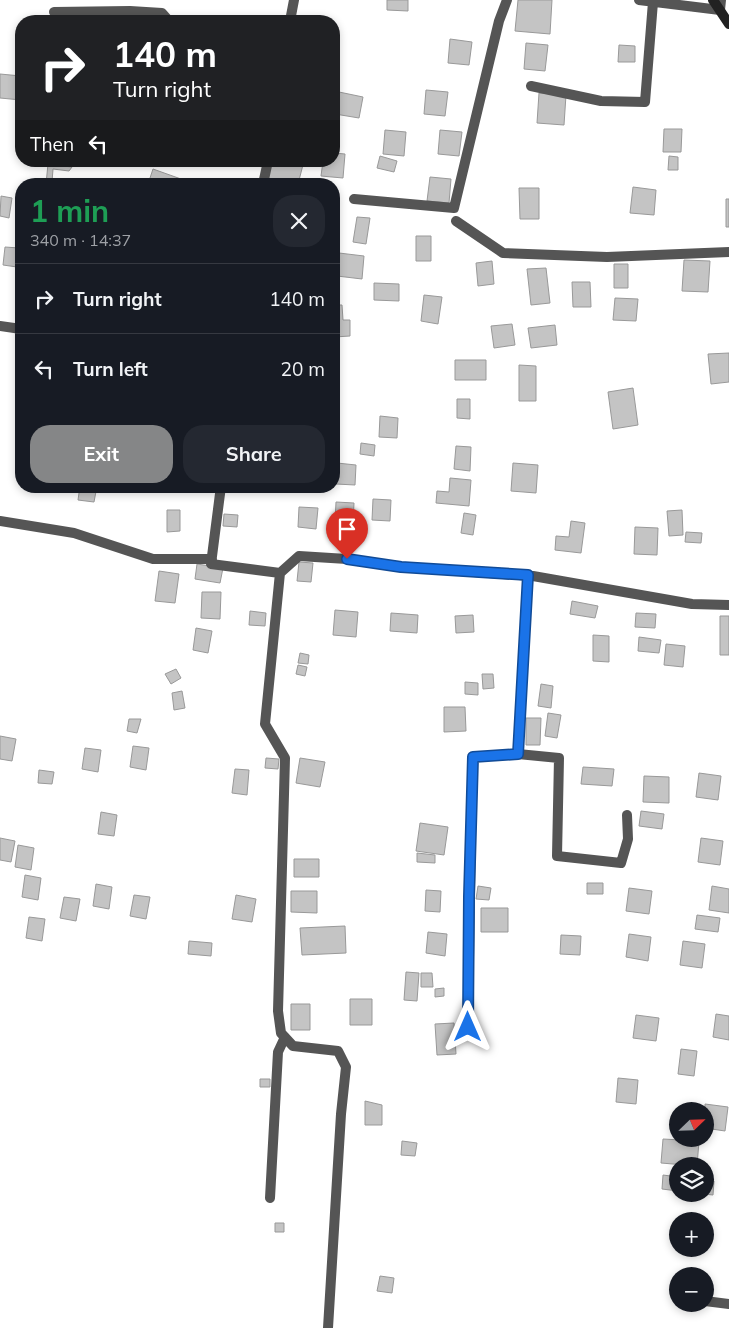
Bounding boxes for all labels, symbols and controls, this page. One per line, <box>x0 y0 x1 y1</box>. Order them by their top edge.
text: 140 m <box>113 32 217 76</box>
icon: right <box>30 35 95 100</box>
text: Turn right <box>113 75 211 103</box>
icon: left <box>84 130 112 158</box>
text: Then <box>30 132 74 156</box>
text: 1 min <box>30 192 109 230</box>
button: close <box>273 195 325 247</box>
text: 340 m · 14:37 <box>30 230 131 250</box>
icon: right <box>30 285 58 313</box>
text: Turn right <box>73 287 162 311</box>
text: 140 m <box>269 287 325 311</box>
icon: left <box>30 355 58 383</box>
text: Turn left <box>73 357 148 381</box>
text: 20 m <box>281 357 325 381</box>
button: Exit <box>30 425 173 483</box>
button: Share <box>183 425 325 483</box>
pin <box>326 508 368 559</box>
icon: arrive <box>333 515 361 543</box>
position arrow <box>441 1000 493 1052</box>
north arrow <box>669 1102 714 1148</box>
map controls <box>669 1102 714 1312</box>
button: layers <box>669 1157 714 1202</box>
button: + <box>669 1212 714 1257</box>
button: − <box>669 1267 714 1312</box>

